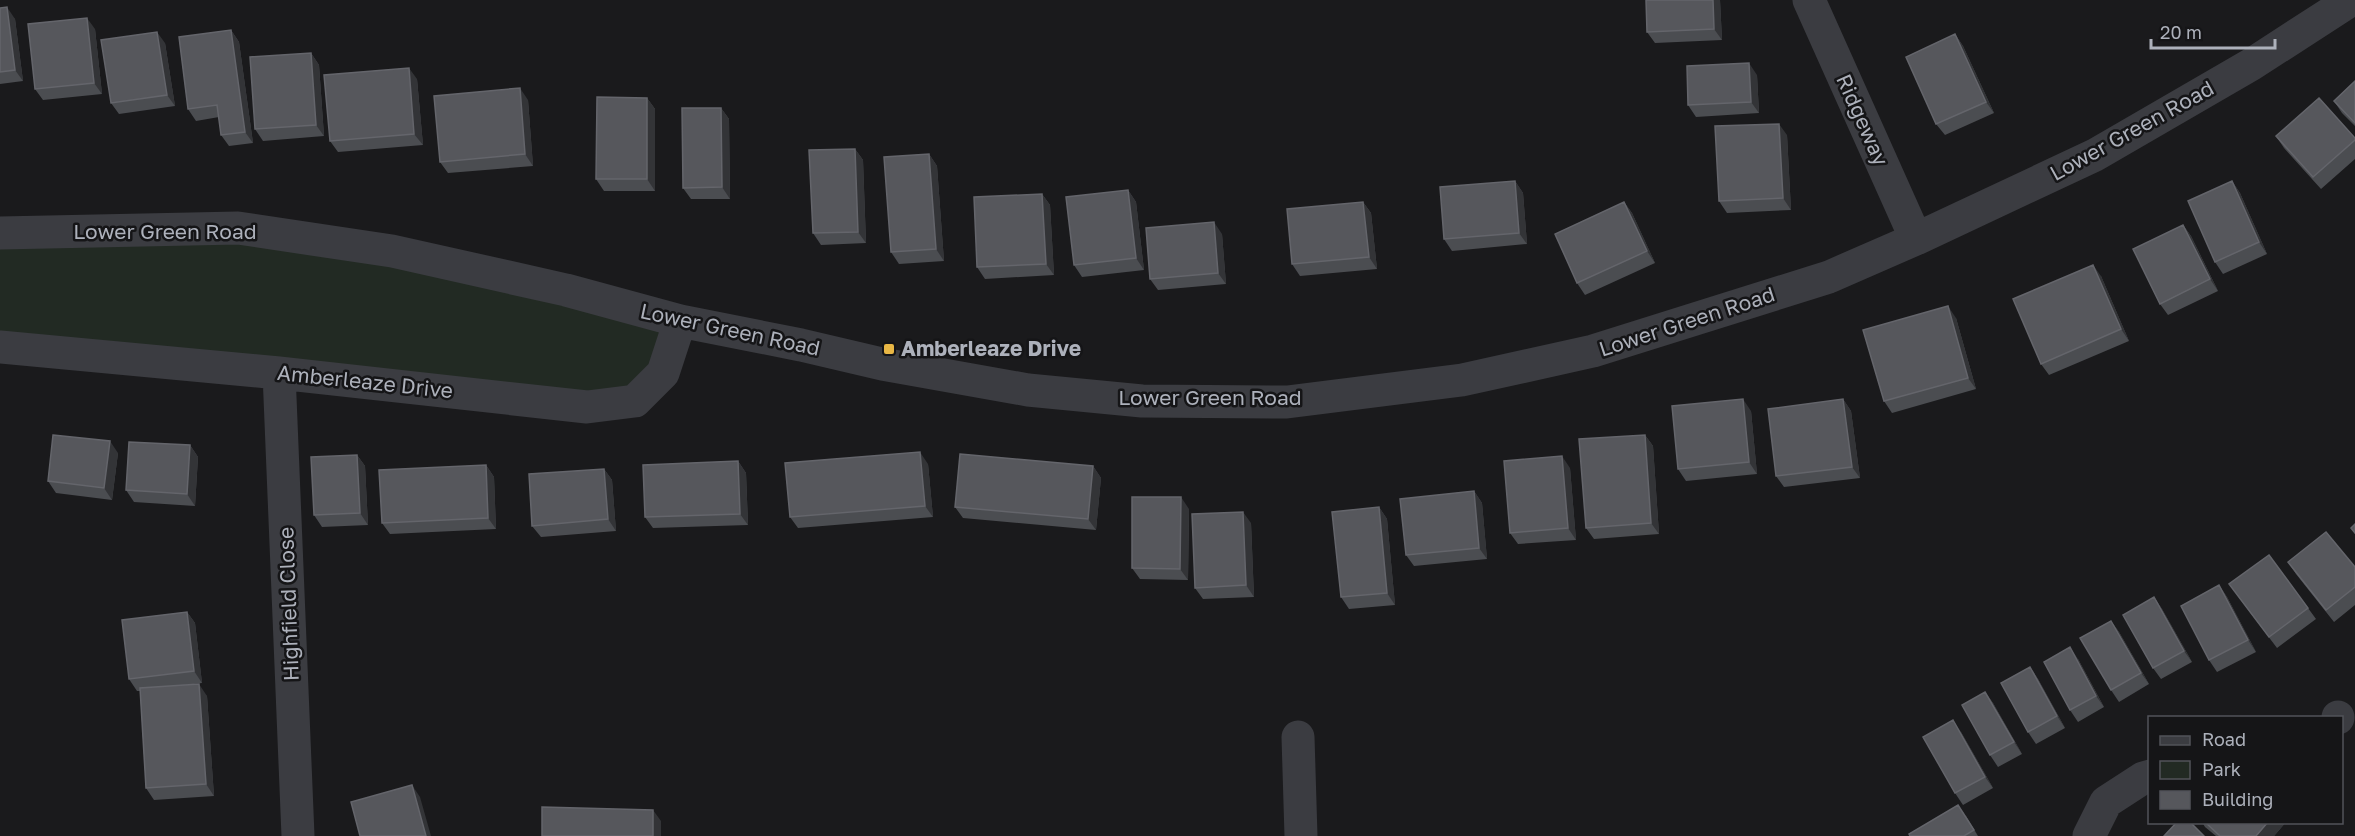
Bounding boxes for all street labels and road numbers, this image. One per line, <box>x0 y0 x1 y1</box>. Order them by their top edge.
street label: Ridgeway <box>1831 70 1895 170</box>
street label: Lower Green Road <box>2045 74 2218 186</box>
street label: Lower Green Road <box>73 218 257 244</box>
street label: Lower Green Road <box>1595 280 1778 362</box>
street label: Lower Green Road <box>638 297 823 361</box>
street label: Amberleaze Drive <box>276 359 454 403</box>
street label: Lower Green Road <box>1118 384 1302 410</box>
street label: Highfield Close <box>272 526 304 682</box>

